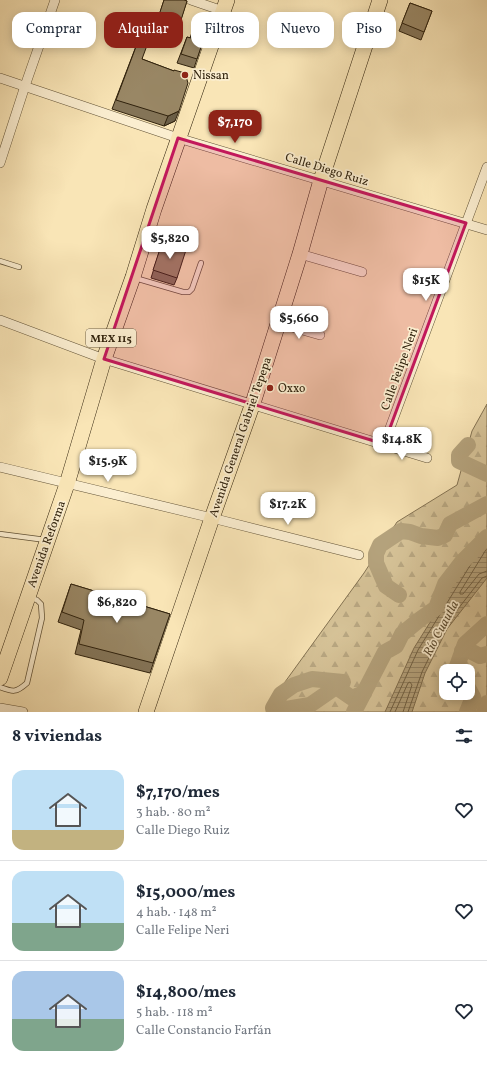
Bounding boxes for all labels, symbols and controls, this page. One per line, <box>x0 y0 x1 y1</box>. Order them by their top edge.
chip: Comprar <box>12 12 96 48</box>
chip: Alquilar <box>104 12 183 48</box>
chip: Filtros <box>191 12 259 48</box>
chip: Nuevo <box>267 12 334 48</box>
chip: Piso <box>342 12 396 48</box>
place label: Nissan <box>193 68 229 84</box>
marker: Nissan <box>180 70 190 80</box>
pin: $7,170 <box>202 110 268 144</box>
text: $7,170 <box>218 114 252 132</box>
street label: Calle Diego Ruiz <box>283 150 370 190</box>
pin: $5,820 <box>137 226 203 260</box>
text: $5,820 <box>151 230 189 248</box>
pin: $15K <box>402 268 450 302</box>
text: $15K <box>412 272 440 290</box>
pin: $5,660 <box>266 306 332 340</box>
text: $5,660 <box>279 310 319 328</box>
street label: Calle Felipe Neri <box>378 326 422 413</box>
road number: MEX 115 <box>86 329 136 347</box>
street label: Avenida General Gabriel Tepepa <box>206 355 276 520</box>
place label: Oxxo <box>278 381 305 397</box>
marker: Oxxo <box>265 383 275 393</box>
pin: $14.8K <box>369 427 435 461</box>
text: $14.8K <box>382 431 422 449</box>
pin: $15.9K <box>75 449 141 483</box>
text: $15.9K <box>88 453 128 471</box>
pin: $17.2K <box>255 492 321 526</box>
text: $17.2K <box>269 496 307 514</box>
street label: Avenida Reforma <box>24 499 70 590</box>
pin: $6,820 <box>84 590 150 624</box>
text: $6,820 <box>97 594 137 612</box>
water label: Río Cuautla <box>420 598 464 660</box>
map controls <box>439 664 475 700</box>
button: locate <box>439 664 475 700</box>
text: 8 viviendas <box>12 725 102 748</box>
icon: filters <box>453 725 475 747</box>
text: $7,170/mes <box>136 781 220 804</box>
icon: home <box>44 786 92 834</box>
icon: heart <box>453 799 475 821</box>
text: 3 hab. · 80 m² <box>136 804 211 822</box>
text: Calle Diego Ruiz <box>136 822 230 840</box>
text: $15,000/mes <box>136 881 235 904</box>
icon: home <box>44 887 92 935</box>
icon: heart <box>453 900 475 922</box>
text: 4 hab. · 148 m² <box>136 904 216 922</box>
text: Calle Felipe Neri <box>136 922 229 940</box>
text: $14,800/mes <box>136 981 236 1004</box>
icon: home <box>44 987 92 1035</box>
icon: heart <box>453 1000 475 1022</box>
text: 5 hab. · 118 m² <box>136 1004 212 1022</box>
text: Calle Constancio Farfán <box>136 1022 272 1040</box>

